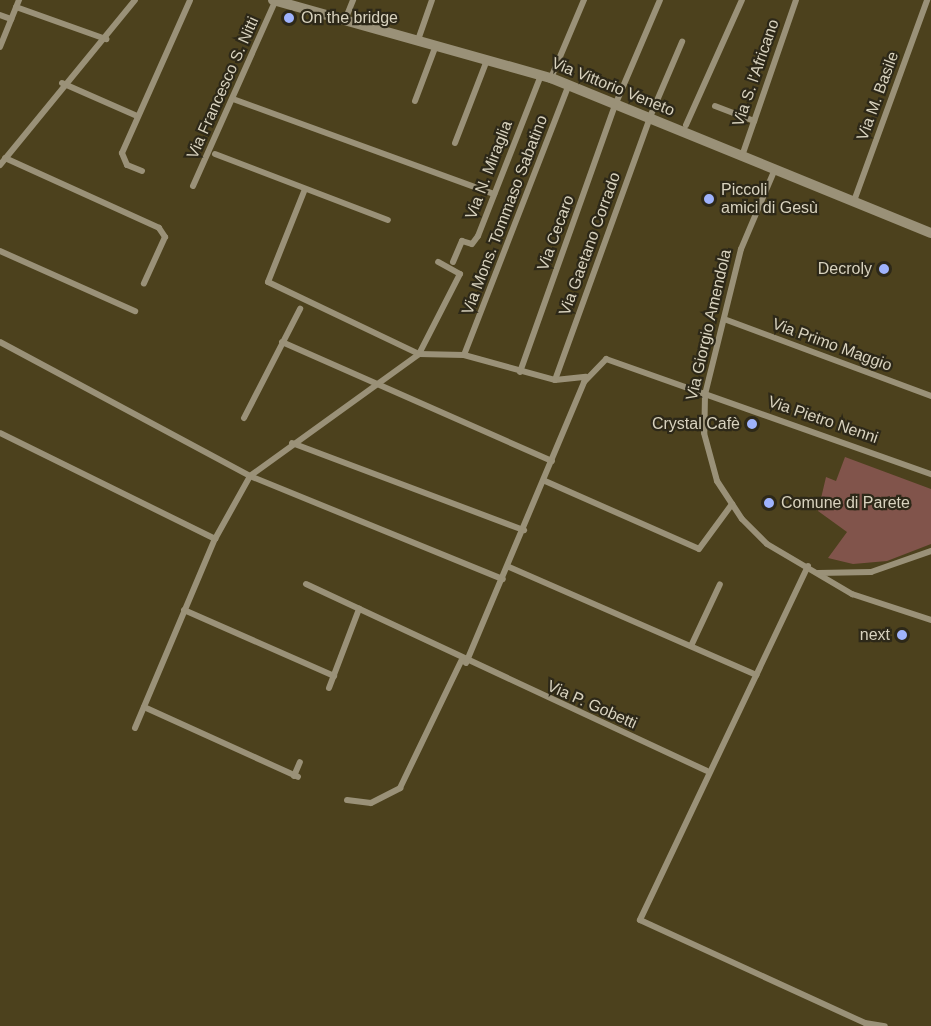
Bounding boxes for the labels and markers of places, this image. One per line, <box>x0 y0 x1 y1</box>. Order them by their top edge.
place label: On the bridge <box>301 8 398 28</box>
marker: On the bridge <box>282 11 296 25</box>
place label: Piccoli amici di Gesù <box>721 180 818 218</box>
marker: Piccoli amici di Gesù <box>702 192 716 206</box>
place label: Decroly <box>818 259 872 279</box>
marker: Decroly <box>877 262 891 276</box>
place label: Crystal Cafè <box>652 414 740 434</box>
marker: Crystal Cafè <box>745 417 759 431</box>
place label: Comune di Parete <box>781 493 910 513</box>
marker: Comune di Parete <box>762 496 776 510</box>
place label: next <box>860 625 890 645</box>
marker: next <box>895 628 909 642</box>

